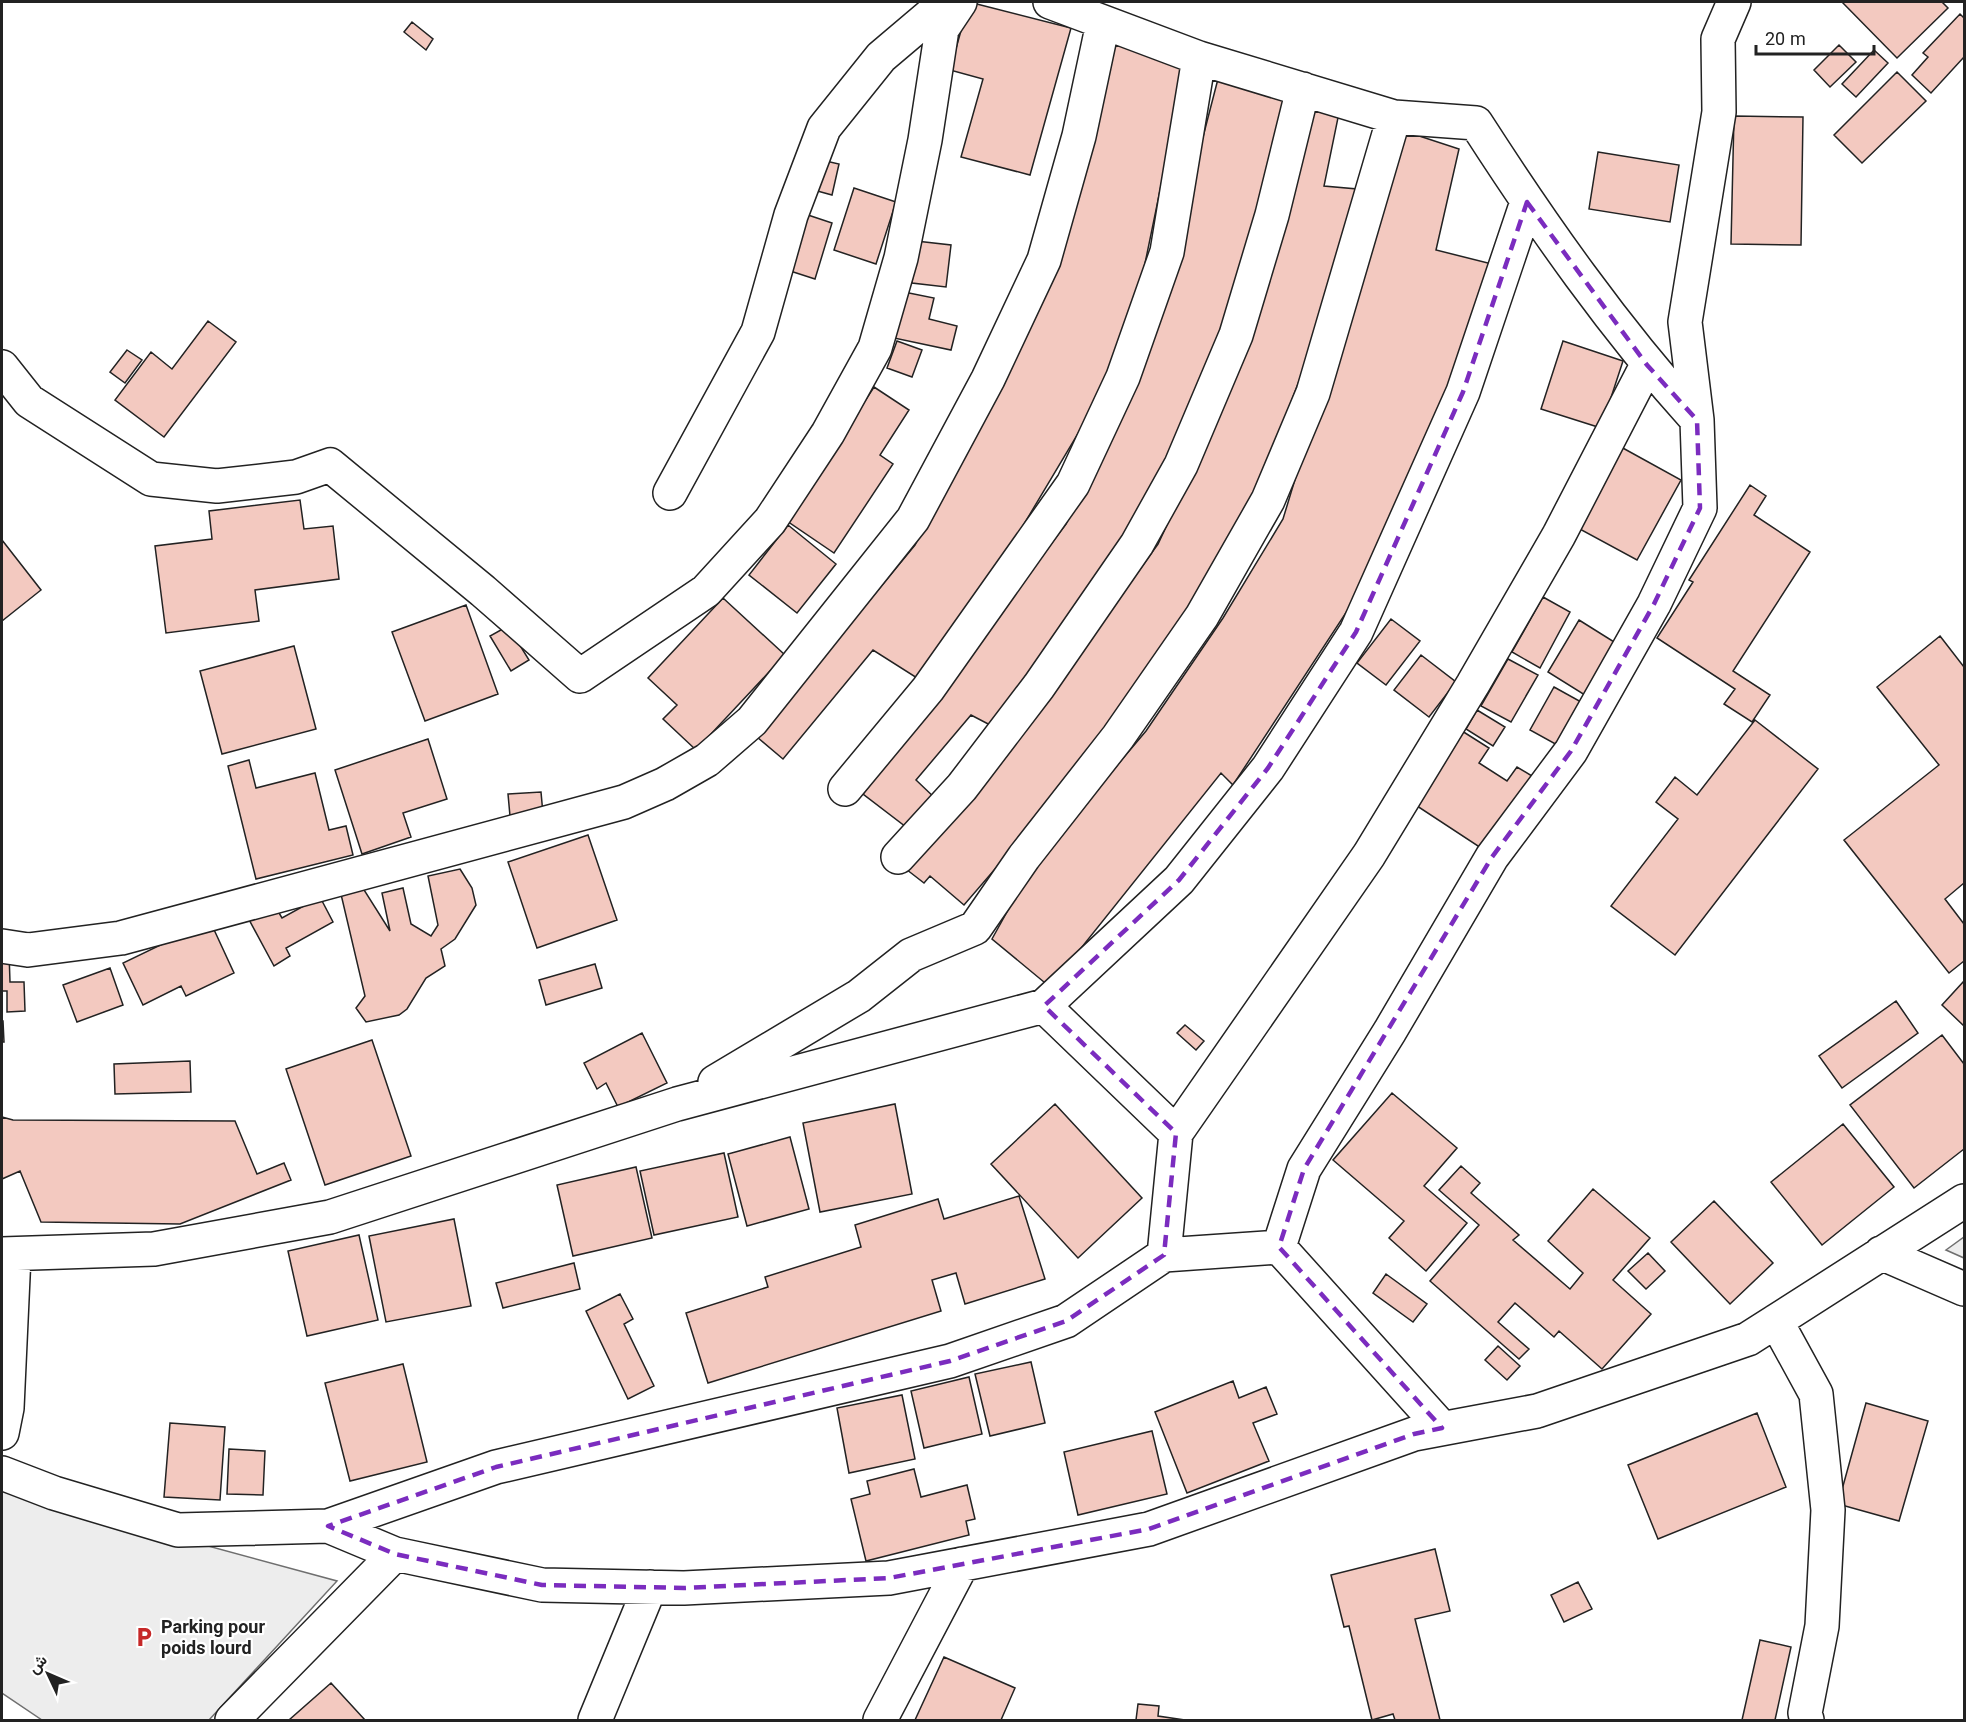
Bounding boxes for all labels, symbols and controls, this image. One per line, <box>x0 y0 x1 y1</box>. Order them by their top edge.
scale bar <box>1756 18 1874 56</box>
text: 20 m <box>1765 27 1806 55</box>
place label: Parking pour poids lourd <box>161 1615 265 1664</box>
parking icon: Parking pour poids lourd <box>132 1625 156 1649</box>
north arrow <box>18 1644 78 1704</box>
text: ش <box>23 1650 55 1681</box>

